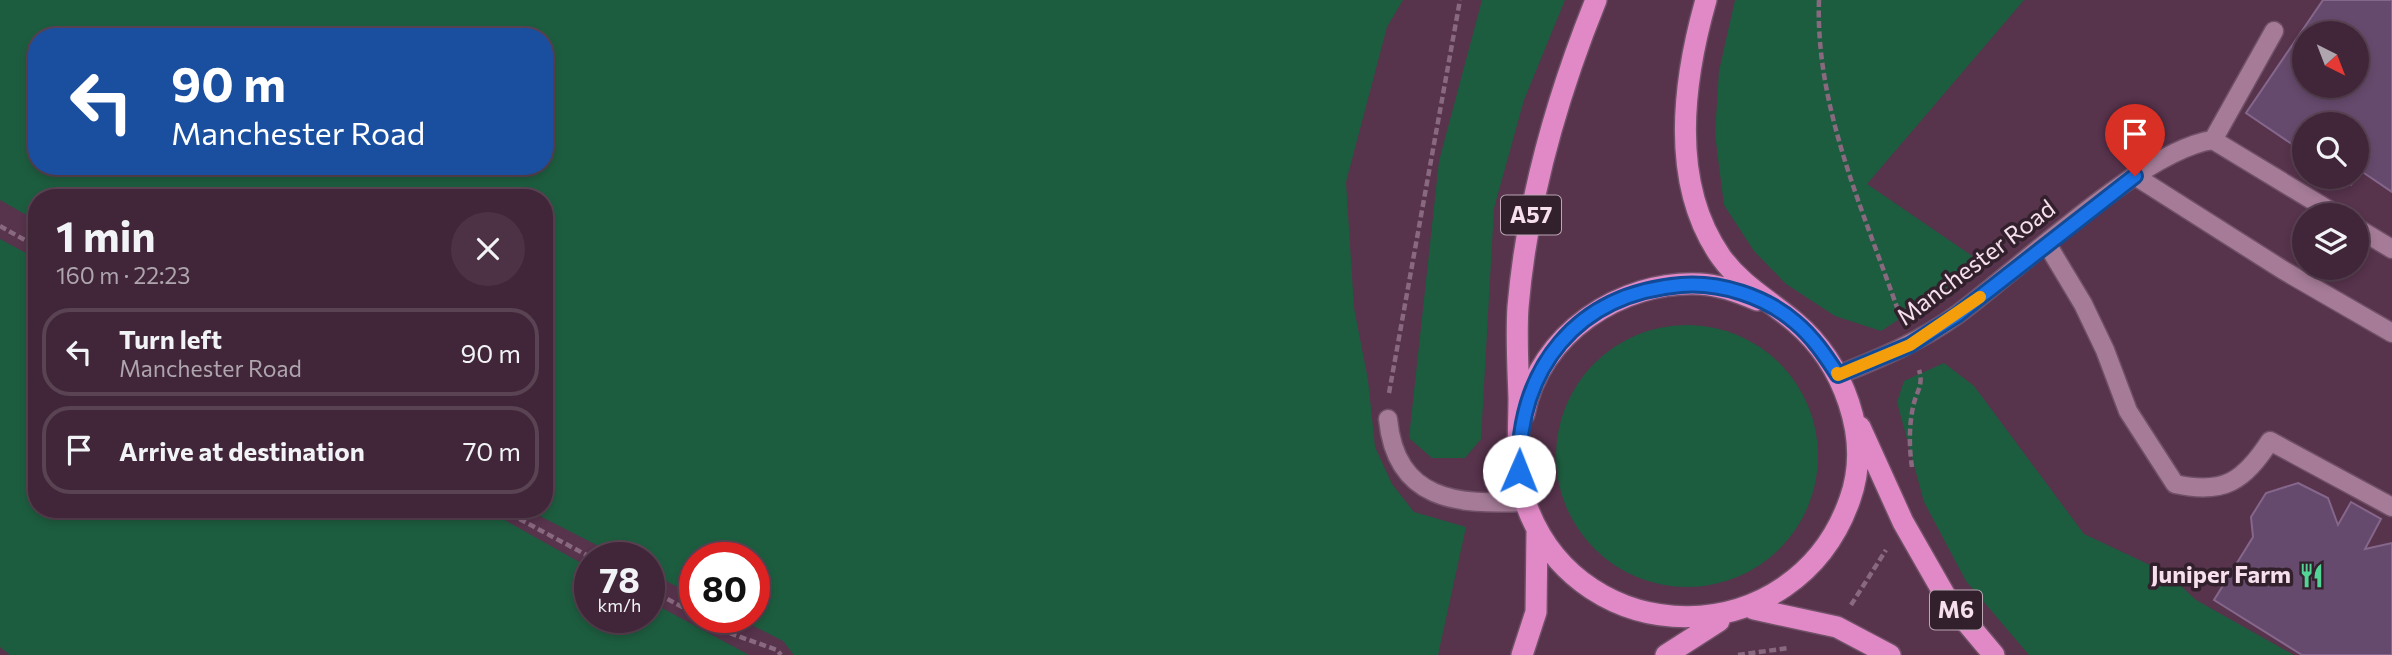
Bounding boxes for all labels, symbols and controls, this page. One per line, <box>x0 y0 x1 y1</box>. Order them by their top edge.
north arrow <box>2292 21 2370 98</box>
map controls <box>2292 21 2369 280</box>
text: 90 m <box>171 52 286 112</box>
icon: left <box>56 56 147 147</box>
pin <box>2105 104 2165 176</box>
text: Manchester Road <box>171 112 425 152</box>
button: search <box>2292 112 2369 189</box>
icon: arrive <box>2116 115 2154 153</box>
street label: Manchester Road <box>1890 193 2060 331</box>
road number: A57 <box>1501 196 1561 234</box>
button: layers <box>2292 203 2369 280</box>
text: 1 min <box>56 209 156 261</box>
button: close <box>451 212 525 286</box>
text: 160 m · 22:23 <box>56 261 190 289</box>
text: Turn left <box>119 323 222 354</box>
icon: left <box>60 333 98 371</box>
text: 90 m <box>461 337 521 368</box>
text: Manchester Road <box>119 354 302 382</box>
icon: arrive <box>60 431 98 469</box>
position arrow <box>1482 434 1556 508</box>
text: Arrive at destination <box>119 435 365 466</box>
text: 70 m <box>463 435 521 466</box>
speed limit sign: 80 <box>679 542 770 633</box>
text: 78 <box>599 557 640 600</box>
place label: Juniper Farm <box>2151 559 2291 588</box>
restaurant icon: Juniper Farm <box>2297 561 2325 589</box>
road number: M6 <box>1930 590 1982 630</box>
text: km/h <box>598 594 641 616</box>

